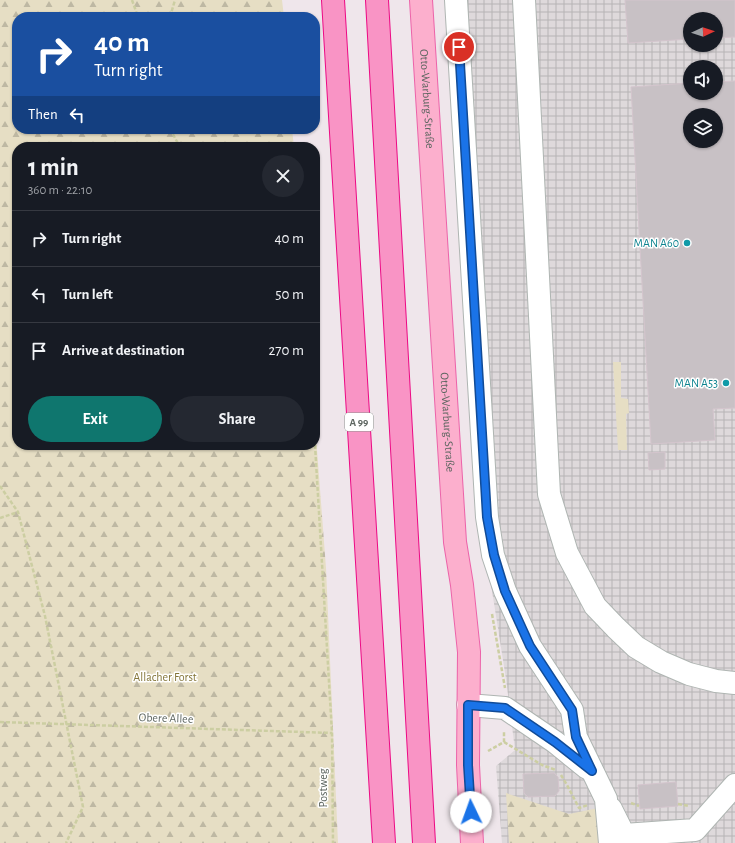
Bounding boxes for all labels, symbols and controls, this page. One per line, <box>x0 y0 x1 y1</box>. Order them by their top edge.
north arrow <box>683 12 723 52</box>
map controls <box>683 12 723 148</box>
icon: right <box>28 28 80 80</box>
text: 40 m <box>94 29 150 57</box>
pin <box>442 30 476 64</box>
icon: arrive <box>448 36 470 58</box>
street label: Otto-Warburg-Straße <box>418 49 436 149</box>
button: sound <box>683 60 723 100</box>
text: Turn right <box>94 62 163 80</box>
icon: left <box>66 104 88 126</box>
text: Then <box>28 107 58 122</box>
button: layers <box>683 108 723 148</box>
button: close <box>262 155 304 197</box>
text: 1 min <box>28 156 79 180</box>
text: 360 m · 22:10 <box>28 184 92 197</box>
icon: right <box>28 228 50 250</box>
text: Turn right <box>62 231 121 246</box>
text: 40 m <box>274 231 304 246</box>
place label: MAN A60 <box>634 237 679 249</box>
marker: MAN A60 <box>682 238 692 248</box>
icon: left <box>28 284 50 306</box>
text: Turn left <box>62 287 113 302</box>
text: 50 m <box>275 287 304 302</box>
icon: arrive <box>28 340 50 362</box>
text: Arrive at destination <box>62 343 185 358</box>
text: 270 m <box>269 343 304 358</box>
street label: Otto-Warburg-Straße <box>438 372 457 472</box>
place label: MAN A53 <box>675 377 718 389</box>
marker: MAN A53 <box>721 378 731 388</box>
button: Exit <box>28 396 162 442</box>
button: Share <box>170 396 304 442</box>
road number: A 99 <box>345 413 373 431</box>
park label: Allacher Forst <box>133 671 197 683</box>
street label: Obere Allee <box>138 711 194 725</box>
street label: Postweg <box>317 768 329 808</box>
position arrow <box>450 791 492 833</box>

